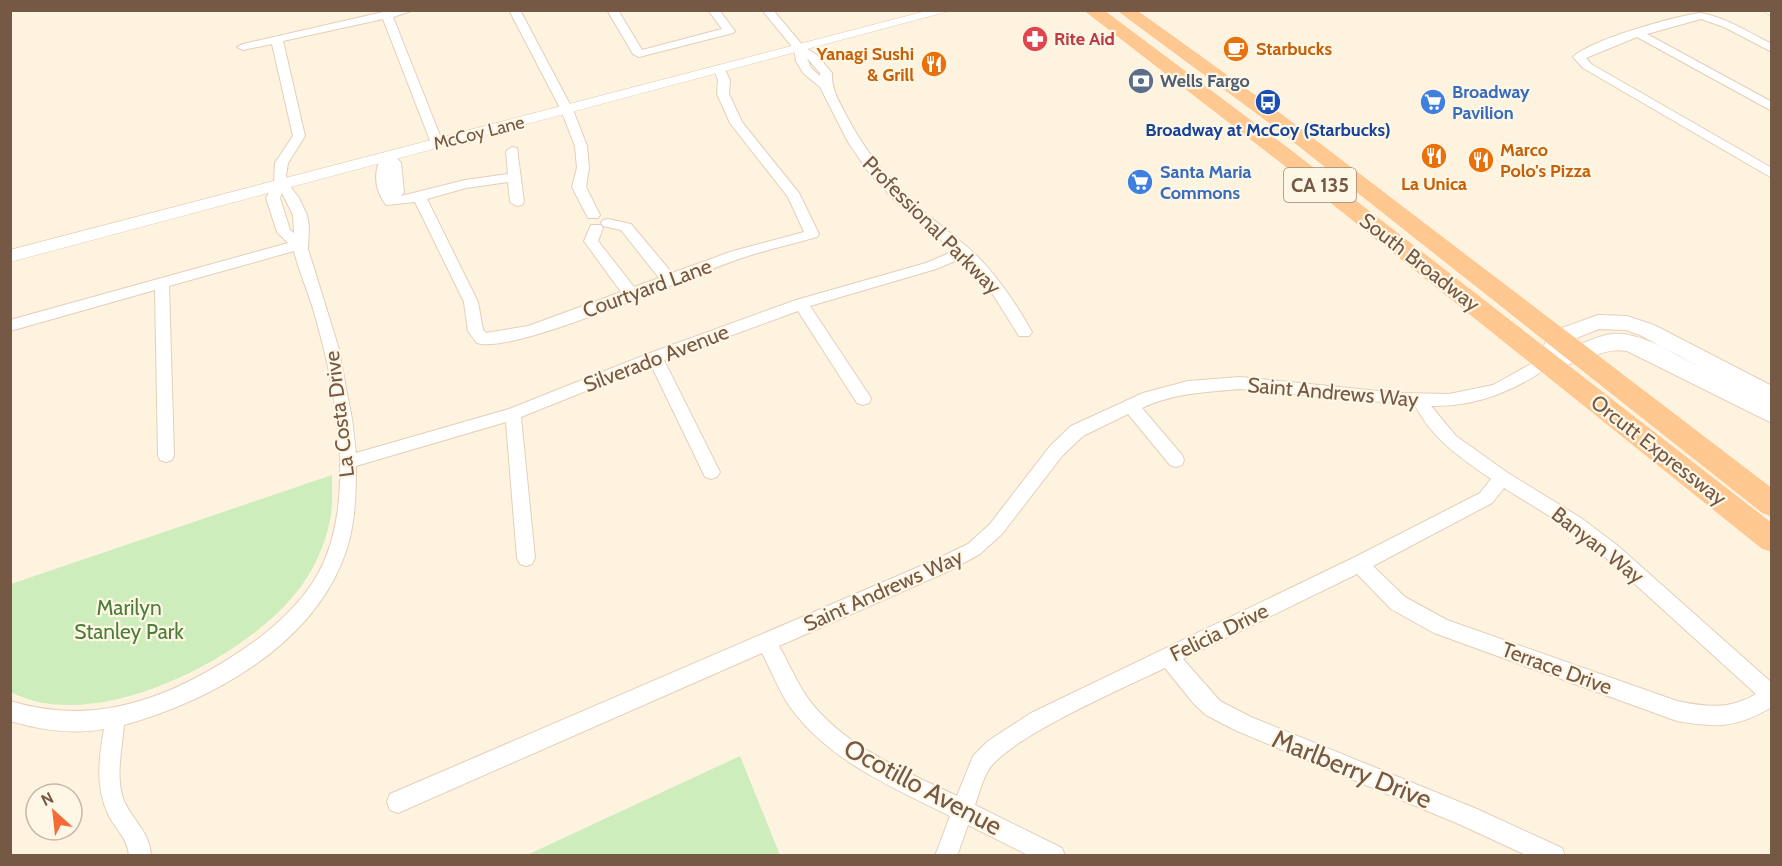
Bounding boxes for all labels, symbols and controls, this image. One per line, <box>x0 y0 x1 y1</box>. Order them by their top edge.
pharmacy icon: Rite Aid <box>1020 24 1050 54</box>
place label: Rite Aid <box>1054 28 1115 50</box>
cafe icon: Starbucks <box>1221 34 1251 64</box>
place label: Starbucks <box>1256 38 1332 60</box>
place label: Yanagi Sushi & Grill <box>815 43 914 86</box>
restaurant icon: Yanagi Sushi & Grill <box>919 49 949 79</box>
bank icon: Wells Fargo <box>1126 66 1156 96</box>
place label: Wells Fargo <box>1160 70 1250 92</box>
place label: Broadway Pavilion <box>1452 81 1530 124</box>
bus stop icon: Broadway at McCoy (Starbucks) <box>1253 87 1283 117</box>
supermarket icon: Broadway Pavilion <box>1418 87 1448 117</box>
street label: McCoy Lane <box>431 111 527 155</box>
place label: Broadway at McCoy (Starbucks) <box>1145 119 1391 141</box>
place label: Marco Polo's Pizza <box>1500 139 1591 182</box>
restaurant icon: La Unica <box>1419 141 1449 171</box>
restaurant icon: Marco Polo's Pizza <box>1466 145 1496 175</box>
street label: Professional Parkway <box>858 151 1007 300</box>
place label: Santa Maria Commons <box>1160 161 1252 204</box>
supermarket icon: Santa Maria Commons <box>1125 167 1155 197</box>
road number: CA 135 <box>1284 168 1356 202</box>
place label: La Unica <box>1401 173 1467 195</box>
street label: South Broadway <box>1355 207 1485 317</box>
street label: Courtyard Lane <box>579 253 715 323</box>
street label: Silverado Avenue <box>580 319 732 397</box>
street label: La Costa Drive <box>319 349 359 479</box>
street label: Saint Andrews Way <box>1246 372 1420 412</box>
street label: Orcutt Expressway <box>1586 389 1732 511</box>
street label: Banyan Way <box>1547 501 1649 589</box>
street label: Saint Andrews Way <box>800 544 967 636</box>
park label: Marilyn Stanley Park <box>74 595 184 644</box>
street label: Felicia Drive <box>1166 597 1272 666</box>
street label: Terrace Drive <box>1498 637 1616 700</box>
street label: Marlberry Drive <box>1268 722 1436 816</box>
street label: Ocotillo Avenue <box>838 732 1008 842</box>
north arrow <box>24 782 84 842</box>
text: N <box>38 788 57 810</box>

